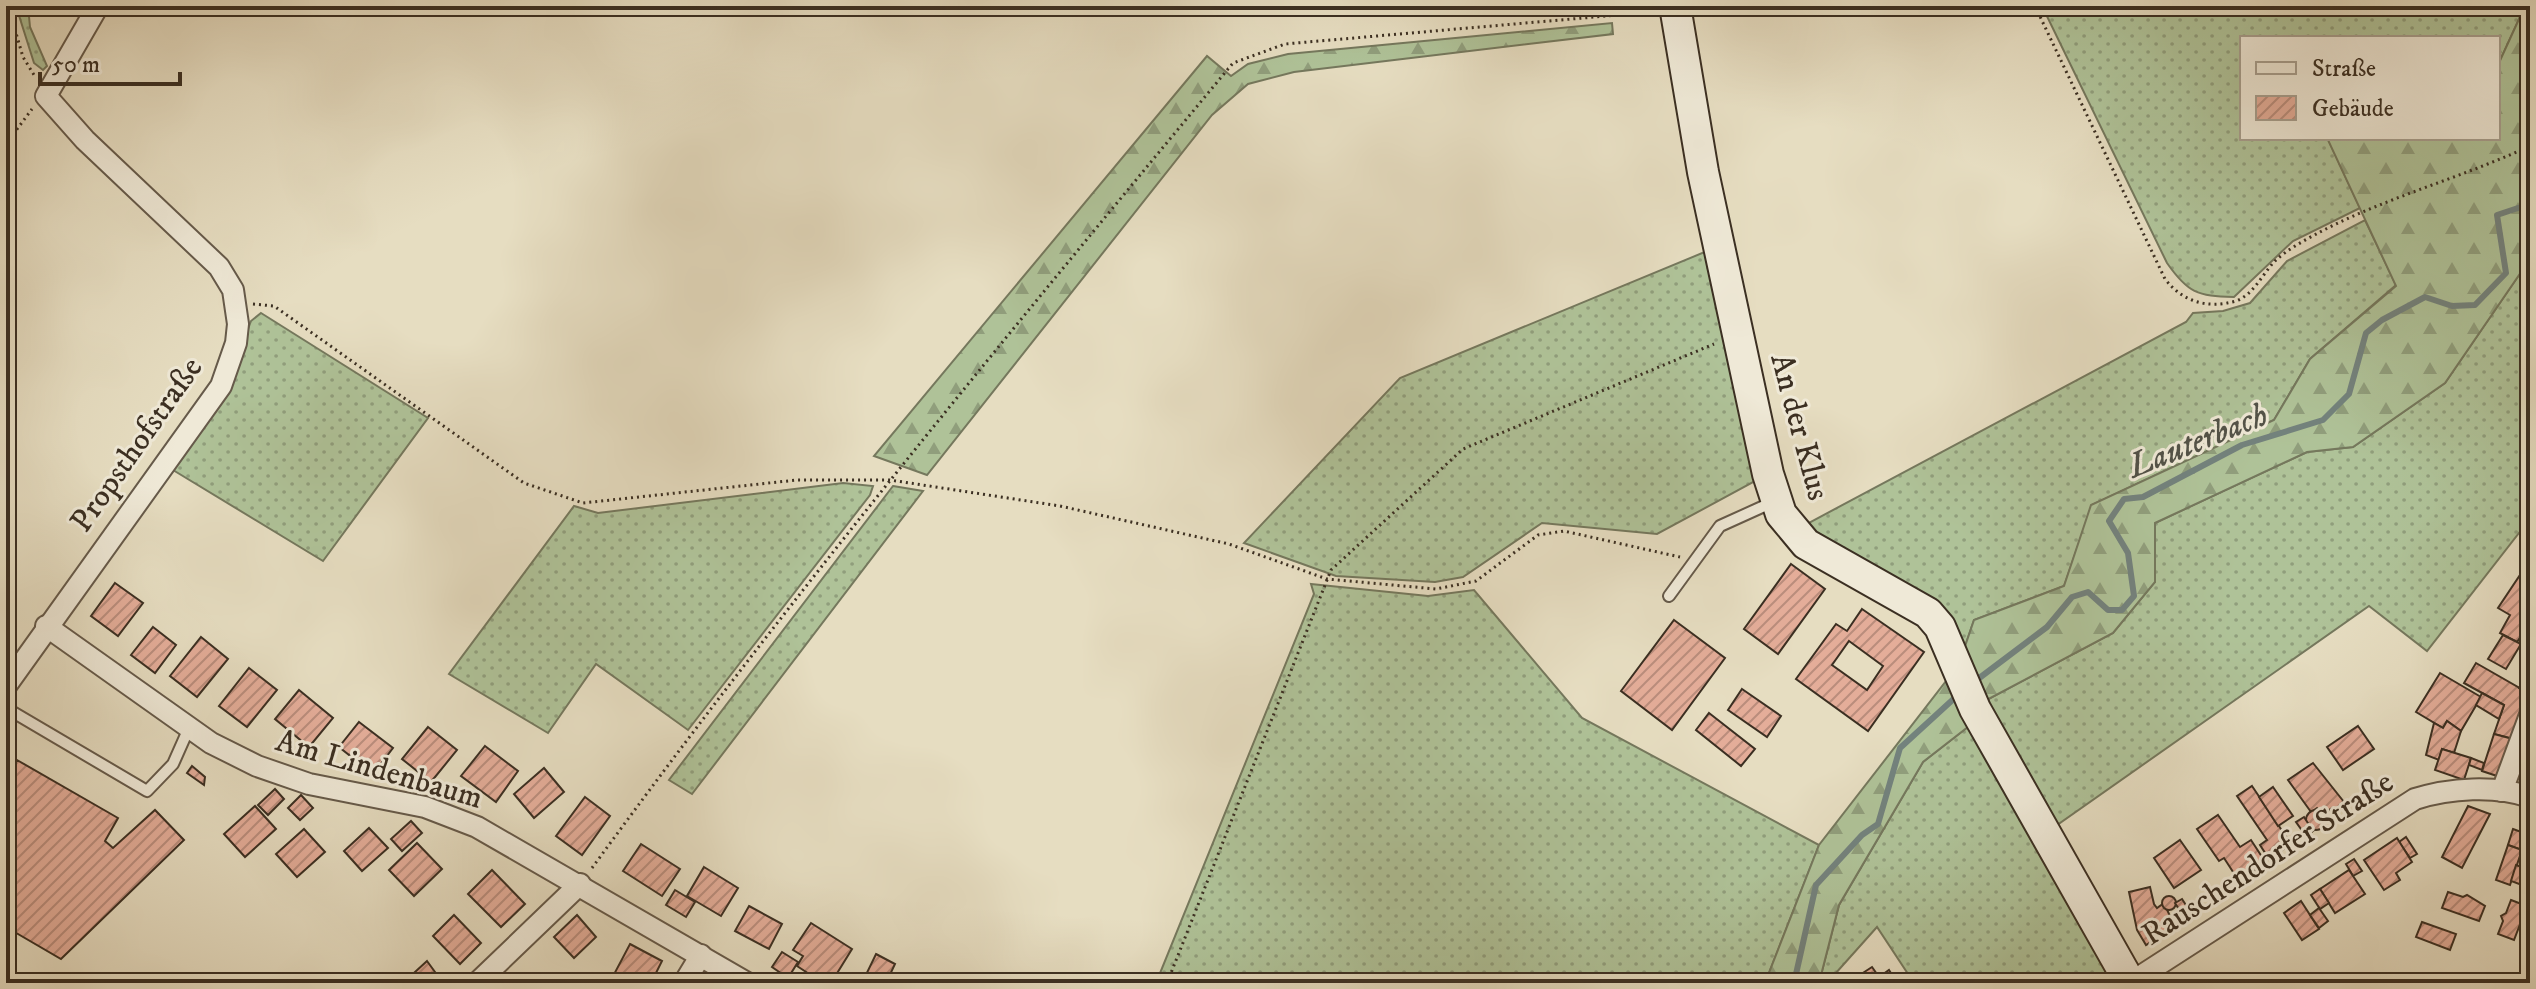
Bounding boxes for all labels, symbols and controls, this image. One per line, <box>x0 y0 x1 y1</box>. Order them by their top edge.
scale bar <box>40 36 180 86</box>
legend <box>2240 36 2500 140</box>
text: 50 m <box>52 50 100 80</box>
text: Straße <box>2312 54 2376 84</box>
text: Gebäude <box>2312 94 2394 124</box>
street label: An der Klus <box>1760 349 1838 505</box>
street label: Propsthofstraße <box>62 350 212 540</box>
water label: Lauterbach <box>2120 394 2274 489</box>
street label: Am Lindenbaum <box>271 721 487 819</box>
street label: Rauschendorfer Straße <box>2135 763 2401 955</box>

